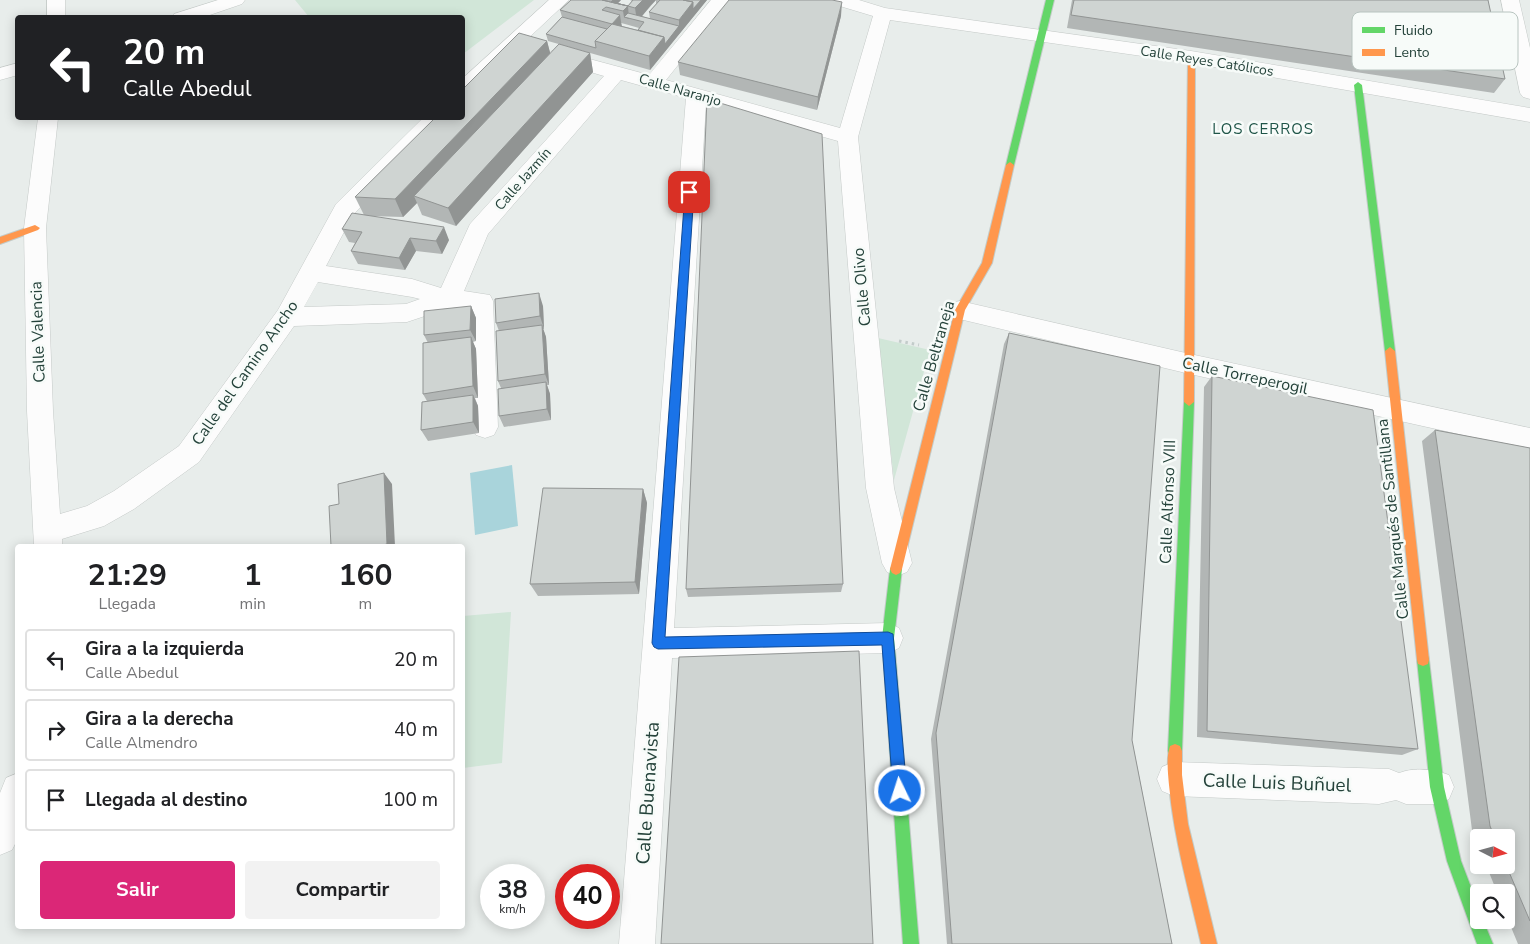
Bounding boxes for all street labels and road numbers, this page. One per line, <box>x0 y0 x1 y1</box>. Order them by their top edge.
street label: Calle Reyes Católicos <box>1139 41 1275 81</box>
street label: Calle Naranjo <box>636 69 724 111</box>
street label: Calle Jazmín <box>490 144 556 214</box>
street label: Calle Olivo <box>848 247 876 327</box>
street label: Calle Valencia <box>25 281 51 383</box>
street label: Calle del Camino Ancho <box>187 296 303 450</box>
street label: Calle Beltraneja <box>908 298 960 414</box>
street label: Calle Torreperogil <box>1180 352 1310 400</box>
street label: Calle Marqués de Santillana <box>1372 418 1414 620</box>
street label: Calle Alfonso VIII <box>1155 439 1181 565</box>
street label: Calle Buenavista <box>630 721 666 865</box>
street label: Calle Luis Buñuel <box>1202 767 1352 799</box>

